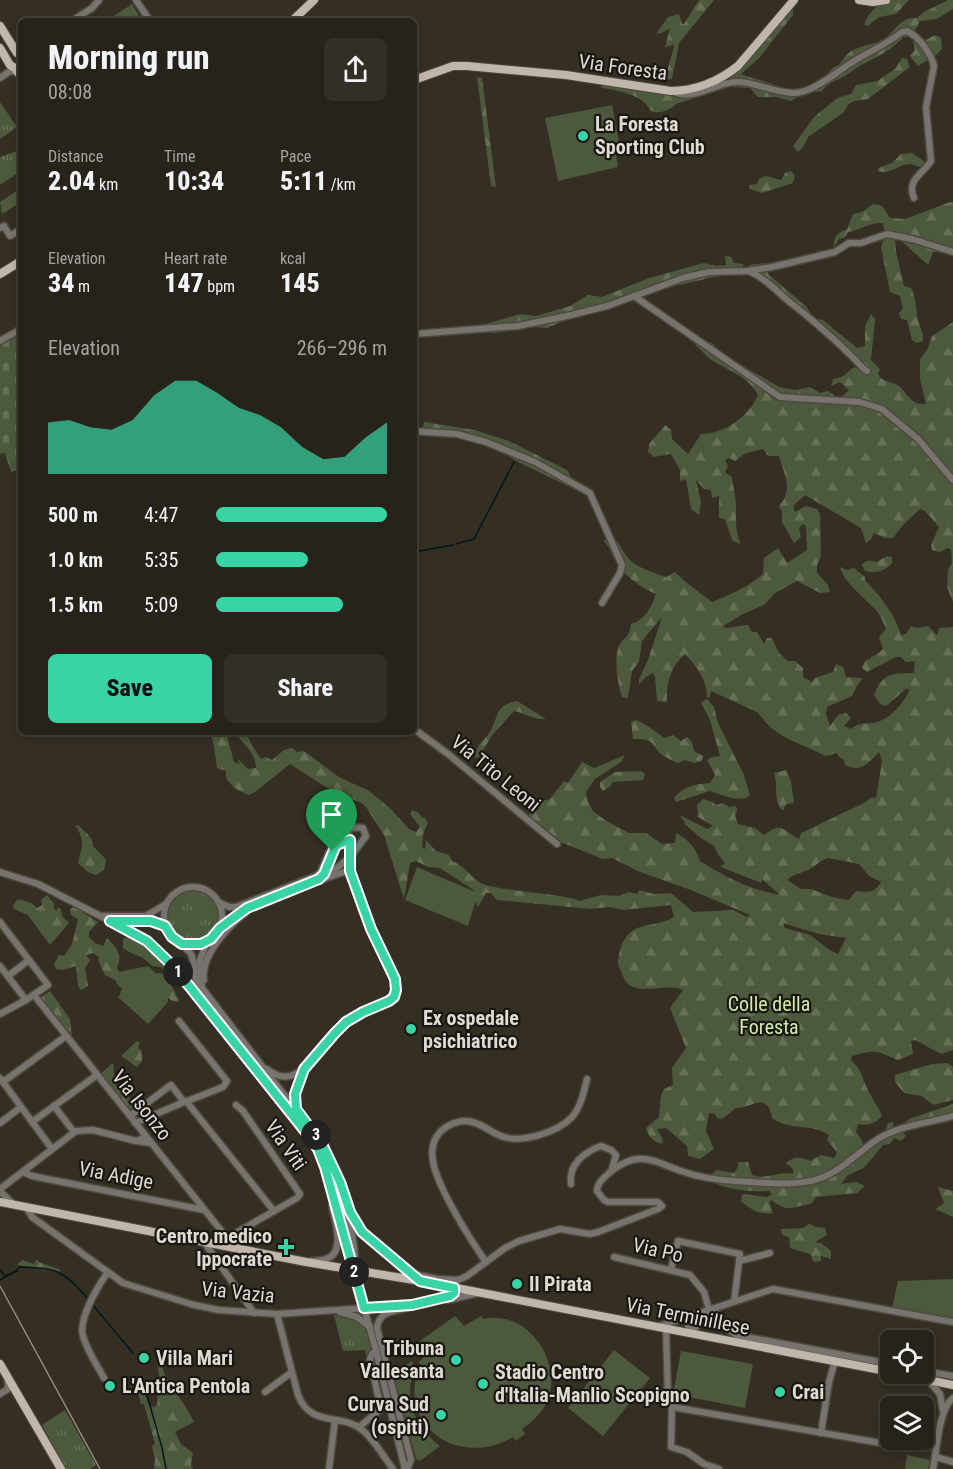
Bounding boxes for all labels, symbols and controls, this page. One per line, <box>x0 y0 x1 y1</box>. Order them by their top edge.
text: Morning run <box>48 38 210 77</box>
button: share <box>324 38 387 101</box>
street label: Via Foresta <box>577 49 669 85</box>
text: 08:08 <box>48 80 92 104</box>
place label: La Foresta Sporting Club <box>595 112 705 159</box>
marker: La Foresta Sporting Club <box>576 129 590 143</box>
text: Distance <box>48 147 103 166</box>
text: Time <box>164 147 196 166</box>
text: Pace <box>280 147 311 166</box>
text: 2.04 <box>48 166 95 196</box>
text: 10:34 <box>164 166 224 196</box>
text: 5:11 <box>280 166 327 196</box>
text: km <box>95 175 118 194</box>
text: /km <box>327 175 356 194</box>
text: Elevation <box>48 249 106 268</box>
text: Heart rate <box>164 249 227 268</box>
text: kcal <box>280 249 306 268</box>
text: 34 <box>48 268 74 298</box>
text: 147 <box>164 268 204 298</box>
text: 145 <box>280 268 320 298</box>
text: m <box>74 277 90 296</box>
text: bpm <box>204 277 235 296</box>
text: Elevation <box>48 336 120 360</box>
text: 266–296 m <box>297 336 387 360</box>
text: 500 m <box>48 503 98 527</box>
text: 4:47 <box>144 503 178 527</box>
text: 1.0 km <box>48 548 103 572</box>
text: 5:35 <box>144 548 178 572</box>
text: 1.5 km <box>48 593 103 617</box>
text: 5:09 <box>144 593 178 617</box>
button: Save <box>48 654 212 723</box>
button: Share <box>224 654 387 723</box>
street label: Via Tito Leoni <box>446 730 546 816</box>
pin <box>306 789 357 851</box>
icon: arrive <box>315 798 348 831</box>
pin: 1 <box>163 957 193 987</box>
text: 1 <box>174 962 182 981</box>
park label: Colle della Foresta <box>728 992 810 1039</box>
place label: Ex ospedale psichiatrico <box>423 1006 519 1053</box>
marker: Ex ospedale psichiatrico <box>404 1022 418 1036</box>
street label: Via Isonzo <box>107 1065 177 1145</box>
street label: Via Viti <box>260 1115 312 1175</box>
pin: 3 <box>301 1120 331 1150</box>
text: 3 <box>312 1125 320 1144</box>
street label: Via Adige <box>77 1156 155 1194</box>
place label: Centro medico Ippocrate <box>156 1224 272 1271</box>
street label: Via Po <box>630 1233 686 1267</box>
marker: Centro medico Ippocrate <box>277 1238 295 1256</box>
pin: 2 <box>339 1257 369 1287</box>
text: 2 <box>350 1262 358 1281</box>
place label: Il Pirata <box>529 1272 592 1296</box>
street label: Via Vazia <box>200 1276 276 1308</box>
marker: Il Pirata <box>510 1277 524 1291</box>
street label: Via Terminillese <box>624 1292 752 1340</box>
map controls <box>880 1330 934 1450</box>
button: locate <box>880 1330 934 1384</box>
place label: Tribuna Vallesanta <box>360 1336 444 1383</box>
place label: Villa Mari <box>156 1346 233 1370</box>
marker: Villa Mari <box>137 1351 151 1365</box>
marker: Tribuna Vallesanta <box>449 1353 463 1367</box>
place label: Stadio Centro d'Italia-Manlio Scopigno <box>495 1360 690 1407</box>
place label: L'Antica Pentola <box>122 1374 250 1398</box>
marker: Stadio Centro d'Italia-Manlio Scopigno <box>476 1377 490 1391</box>
marker: L'Antica Pentola <box>103 1379 117 1393</box>
place label: Crai <box>792 1380 824 1404</box>
marker: Crai <box>773 1385 787 1399</box>
place label: Curva Sud (ospiti) <box>348 1392 429 1439</box>
button: layers <box>880 1396 934 1450</box>
marker: Curva Sud (ospiti) <box>434 1408 448 1422</box>

